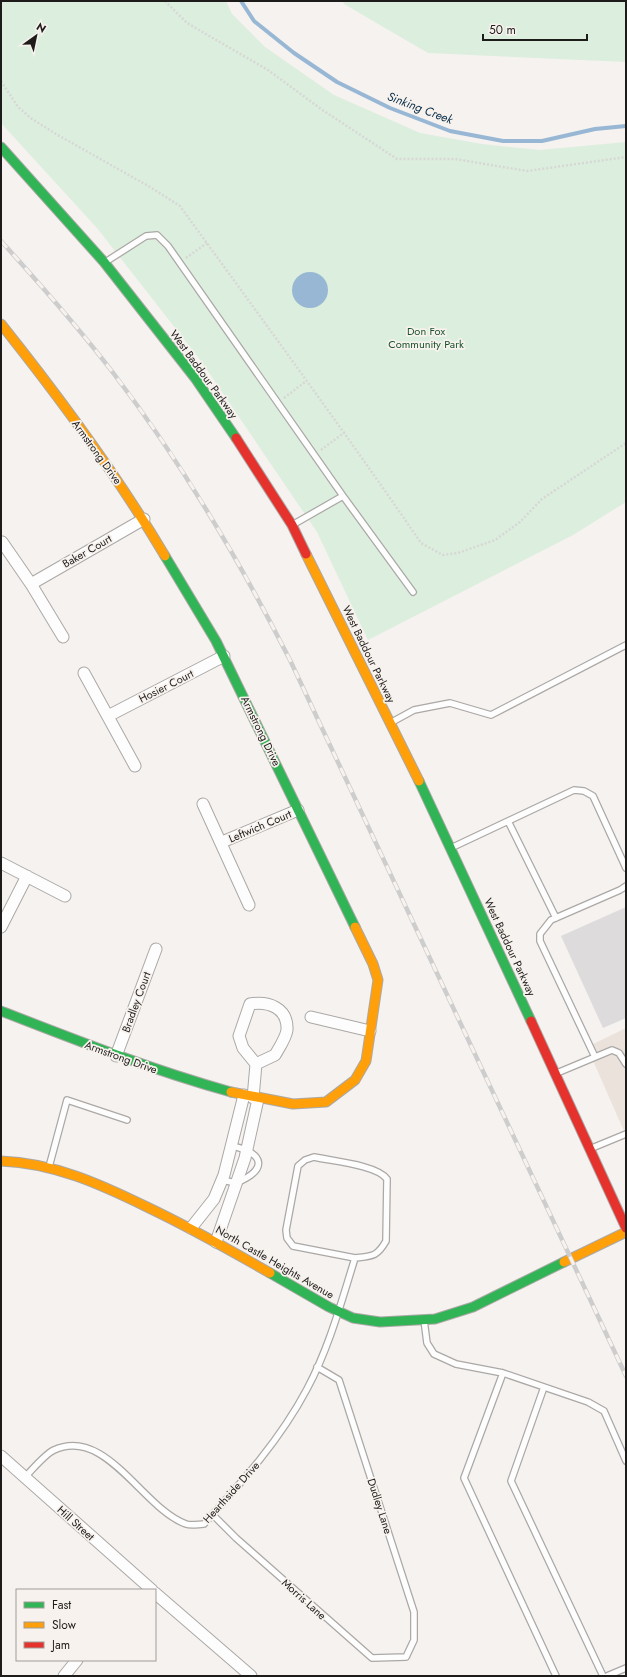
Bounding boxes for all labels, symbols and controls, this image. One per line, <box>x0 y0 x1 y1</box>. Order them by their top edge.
north arrow <box>16 16 56 56</box>
scale bar <box>483 16 587 42</box>
text: N <box>33 19 49 37</box>
text: 50 m <box>489 21 516 39</box>
water label: Sinking Creek <box>385 87 456 129</box>
park label: Don Fox Community Park <box>388 323 464 352</box>
street label: West Baddour Parkway <box>166 326 242 422</box>
street label: Armstrong Drive <box>68 417 126 488</box>
street label: Baker Court <box>59 530 115 572</box>
street label: West Baddour Parkway <box>339 603 400 705</box>
street label: Hosier Court <box>136 665 197 707</box>
street label: Armstrong Drive <box>237 693 285 769</box>
street label: Leftwich Court <box>226 805 294 846</box>
street label: West Baddour Parkway <box>480 895 540 999</box>
street label: Bradley Court <box>118 969 154 1035</box>
street label: Armstrong Drive <box>83 1036 160 1078</box>
street label: North Castle Heights Avenue <box>213 1221 338 1303</box>
street label: Hearthside Drive <box>199 1457 263 1526</box>
street label: Dudley Lane <box>364 1476 397 1536</box>
street label: Hill Street <box>54 1502 98 1544</box>
street label: Morris Lane <box>278 1575 330 1623</box>
legend <box>16 1589 156 1661</box>
text: Fast <box>52 1596 71 1614</box>
text: Slow <box>52 1616 77 1634</box>
text: Jam <box>50 1636 70 1654</box>

